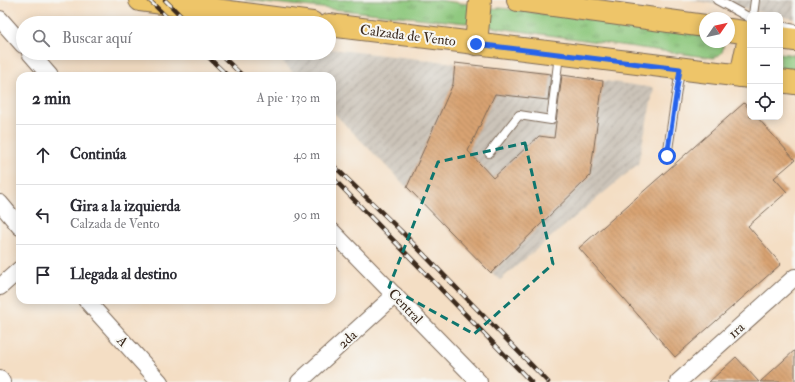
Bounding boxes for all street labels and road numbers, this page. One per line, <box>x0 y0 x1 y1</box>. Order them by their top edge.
street label: Calzada de Vento <box>359 21 457 50</box>
street label: Central <box>385 285 427 328</box>
street label: 1ra <box>725 319 748 342</box>
street label: 2da <box>334 326 361 352</box>
street label: A <box>113 332 132 350</box>

